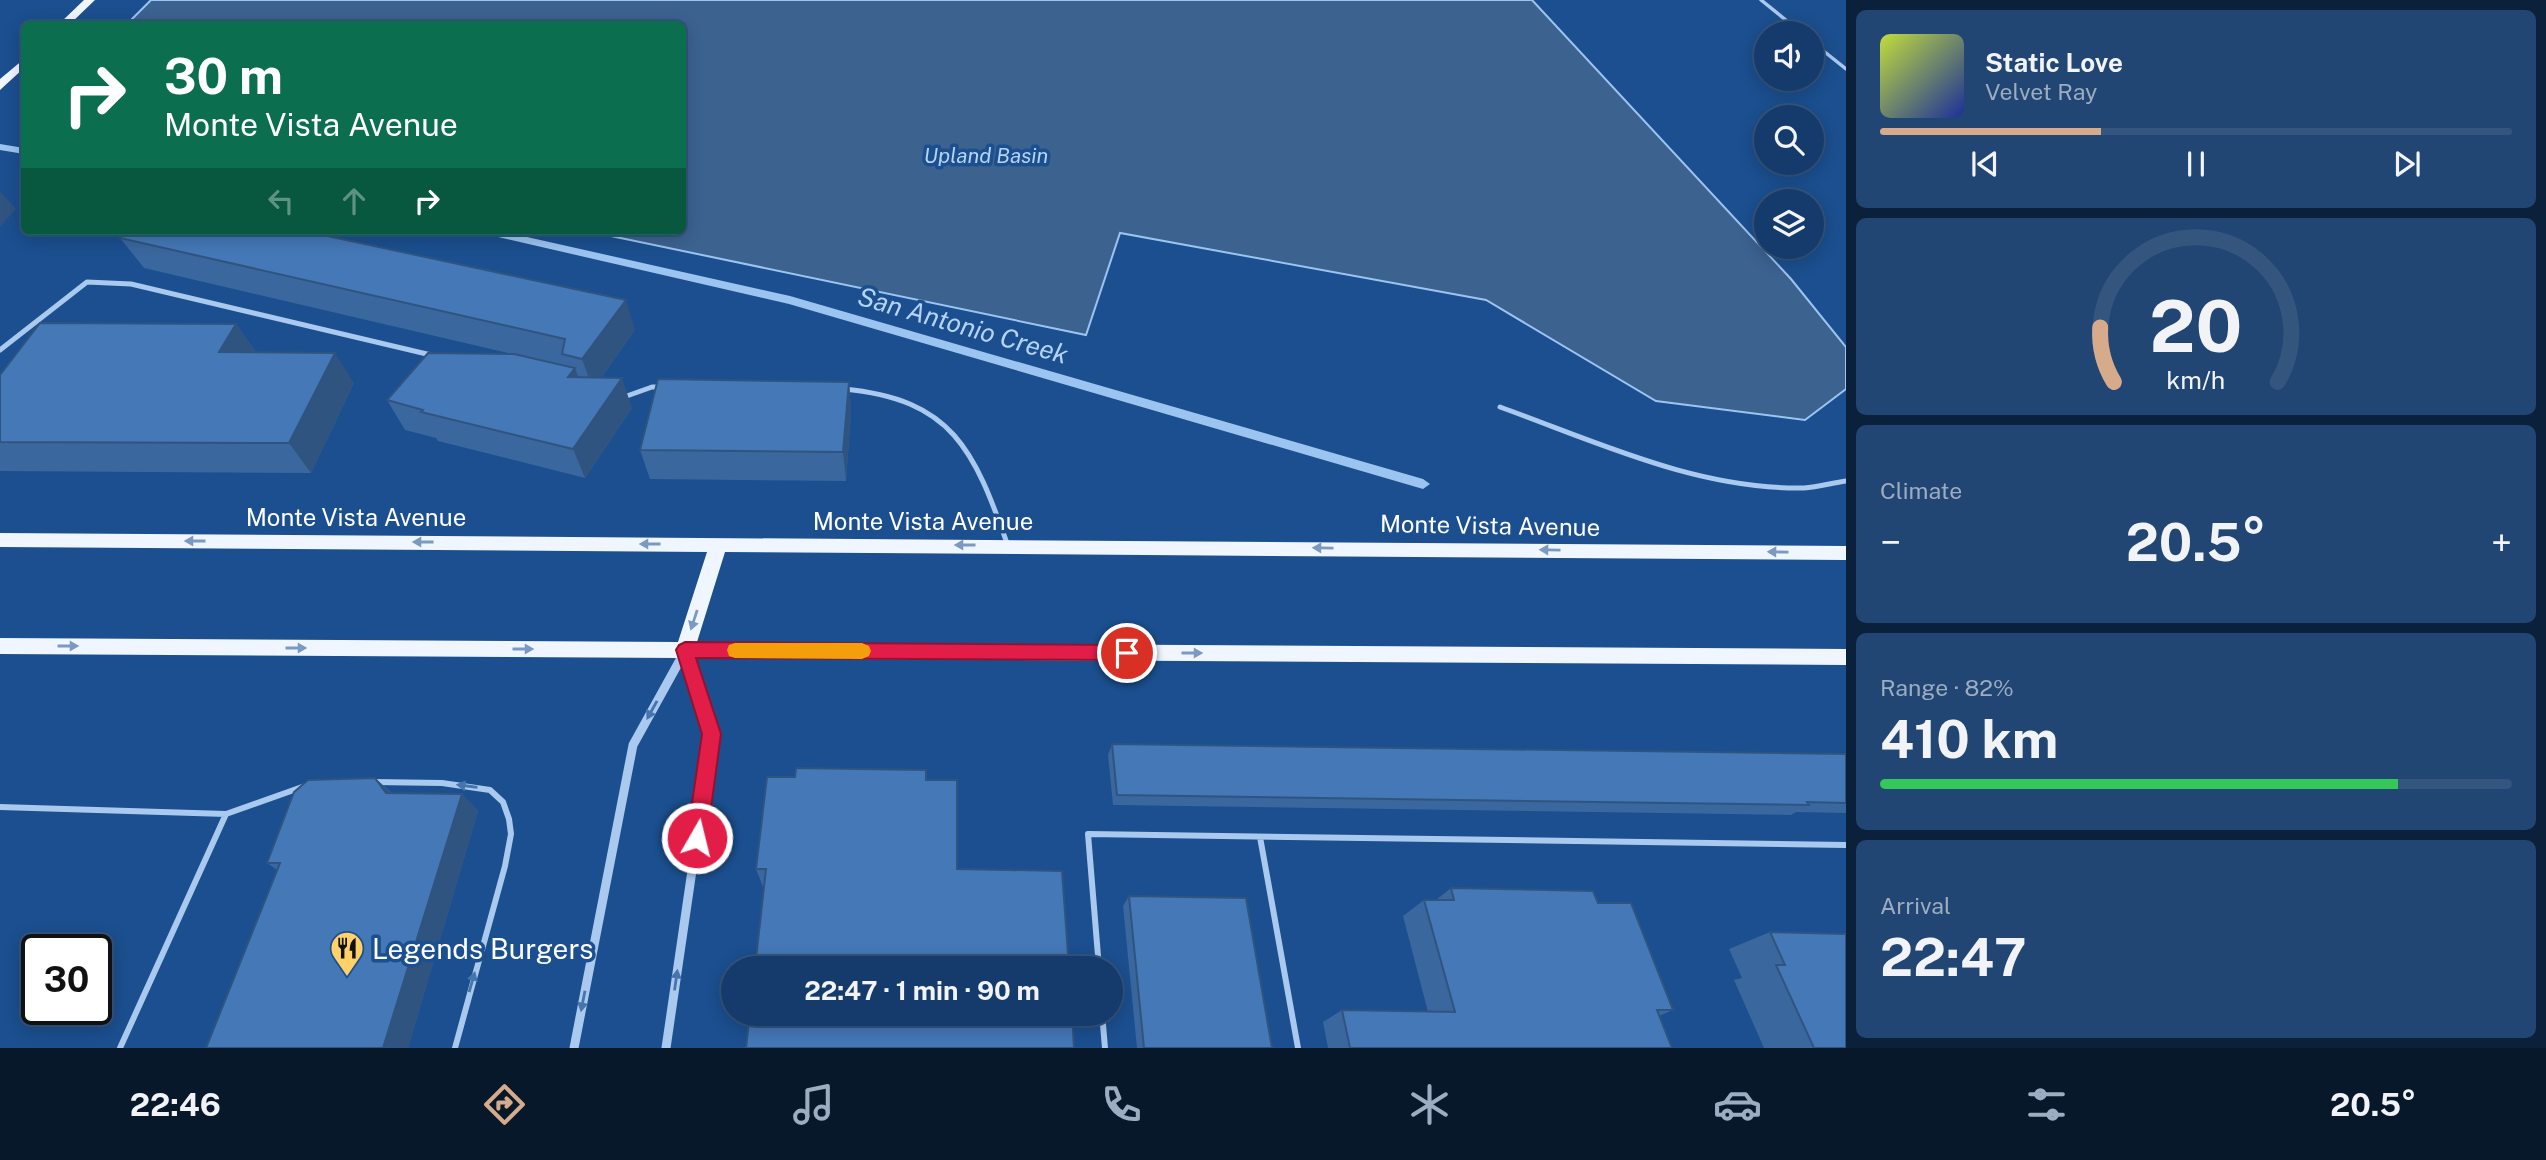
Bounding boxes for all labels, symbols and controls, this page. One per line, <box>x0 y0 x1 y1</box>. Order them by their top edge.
map controls <box>1754 21 1824 259</box>
button: sound <box>1754 21 1824 91</box>
text: 30 m <box>164 47 283 105</box>
text: Static Love <box>1985 47 2123 78</box>
icon: right <box>49 49 140 140</box>
text: Velvet Ray <box>1985 78 2097 105</box>
button: search <box>1754 105 1824 175</box>
text: Monte Vista Avenue <box>164 106 458 143</box>
water label: Upland Basin <box>924 143 1048 168</box>
icon: previous <box>1966 145 2004 183</box>
icon: pause <box>2177 145 2215 183</box>
icon: next <box>2388 145 2426 183</box>
icon: left <box>262 182 300 220</box>
icon: ahead <box>335 182 373 220</box>
icon: right <box>408 182 446 220</box>
button: layers <box>1754 189 1824 259</box>
water label: San Antonio Creek <box>854 280 1072 370</box>
text: 20 <box>2149 284 2243 369</box>
text: km/h <box>2167 365 2225 395</box>
text: Climate <box>1880 477 1962 504</box>
street label: Monte Vista Avenue <box>246 503 466 531</box>
street label: Monte Vista Avenue <box>813 507 1033 535</box>
street label: Monte Vista Avenue <box>1380 509 1600 541</box>
text: 20.5° <box>2126 512 2266 573</box>
text: − <box>1880 520 1901 565</box>
text: + <box>2491 520 2512 565</box>
one-way arrow <box>184 535 206 547</box>
one-way arrow <box>412 536 434 548</box>
one-way arrow <box>639 538 661 550</box>
one-way arrow <box>954 539 976 551</box>
one-way arrow <box>1312 542 1334 554</box>
one-way arrow <box>1539 544 1561 556</box>
one-way arrow <box>1767 546 1789 558</box>
one-way arrow <box>689 610 699 631</box>
pin <box>1097 623 1157 683</box>
icon: arrive <box>1108 634 1146 672</box>
one-way arrow <box>57 640 79 652</box>
one-way arrow <box>285 642 307 654</box>
one-way arrow <box>512 643 534 655</box>
one-way arrow <box>1181 647 1203 659</box>
text: Range · 82% <box>1880 674 2014 701</box>
one-way arrow <box>646 700 658 720</box>
text: 410 km <box>1880 709 2058 770</box>
one-way arrow <box>456 780 478 791</box>
position arrow <box>660 801 734 875</box>
text: Arrival <box>1880 892 1951 919</box>
text: 22:47 <box>1880 927 2027 988</box>
restaurant icon: Legends Burgers <box>328 929 366 978</box>
place label: Legends Burgers <box>372 932 594 965</box>
speed limit sign: 30 <box>21 934 112 1025</box>
one-way arrow <box>671 969 682 991</box>
one-way arrow <box>467 971 477 992</box>
text: 22:47 · 1 min · 90 m <box>804 975 1040 1006</box>
one-way arrow <box>577 990 588 1012</box>
icon: directions <box>480 1080 529 1129</box>
icon: music <box>789 1080 838 1129</box>
icon: phone <box>1097 1080 1146 1129</box>
icon: climate <box>1405 1080 1454 1129</box>
icon: car <box>1713 1080 1762 1129</box>
icon: filters <box>2022 1080 2071 1129</box>
text: 22:46 <box>130 1086 221 1123</box>
text: 20.5° <box>2330 1086 2416 1123</box>

